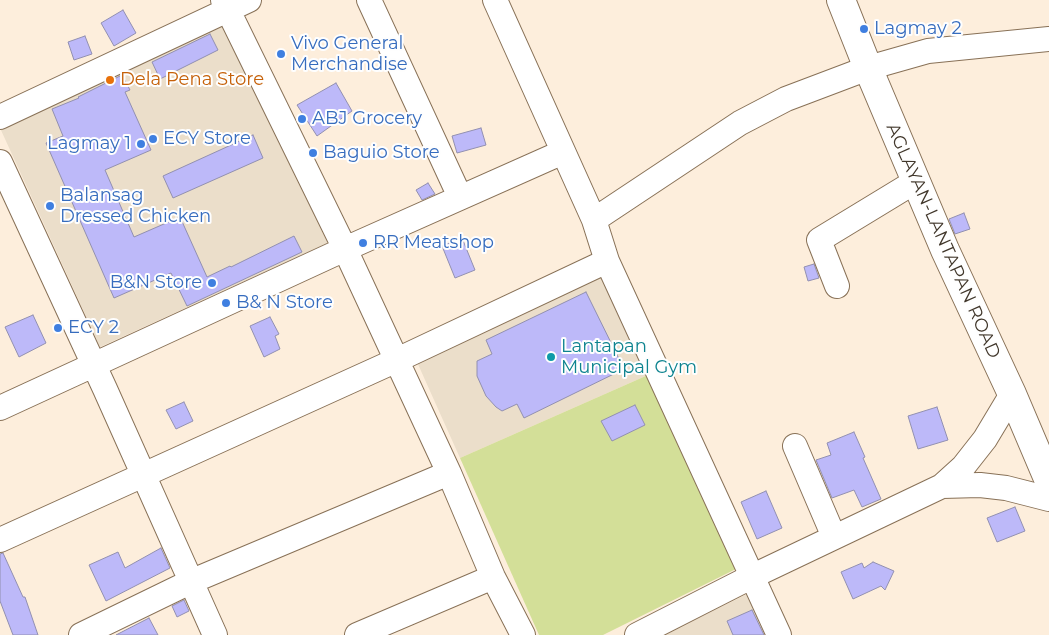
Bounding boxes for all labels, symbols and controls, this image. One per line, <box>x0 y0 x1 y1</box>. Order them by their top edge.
place label: Lagmay 2 <box>874 18 962 40</box>
marker: Lagmay 2 <box>858 23 870 35</box>
place label: Vivo General Merchandise <box>291 33 408 76</box>
marker: Vivo General Merchandise <box>275 48 287 60</box>
place label: Dela Pena Store <box>120 69 264 91</box>
marker: Dela Pena Store <box>104 74 116 86</box>
place label: ABJ Grocery <box>312 108 422 130</box>
marker: ABJ Grocery <box>296 113 308 125</box>
street label: AGLAYAN-LANTAPAN ROAD <box>881 120 1005 362</box>
place label: ECY Store <box>163 128 251 150</box>
place label: Lagmay 1 <box>47 133 131 155</box>
marker: ECY Store <box>147 133 159 145</box>
marker: Lagmay 1 <box>135 138 147 150</box>
place label: Baguio Store <box>323 142 440 164</box>
marker: Baguio Store <box>307 147 319 159</box>
place label: Balansag Dressed Chicken <box>60 185 211 228</box>
marker: Balansag Dressed Chicken <box>44 200 56 212</box>
place label: RR Meatshop <box>373 232 494 254</box>
marker: RR Meatshop <box>357 237 369 249</box>
place label: B&N Store <box>110 272 202 294</box>
marker: B&N Store <box>206 277 218 289</box>
place label: B& N Store <box>236 292 333 314</box>
marker: B& N Store <box>220 297 232 309</box>
place label: ECY 2 <box>68 317 119 339</box>
marker: ECY 2 <box>52 322 64 334</box>
place label: Lantapan Municipal Gym <box>561 336 697 378</box>
marker: Lantapan Municipal Gym <box>545 351 557 363</box>

